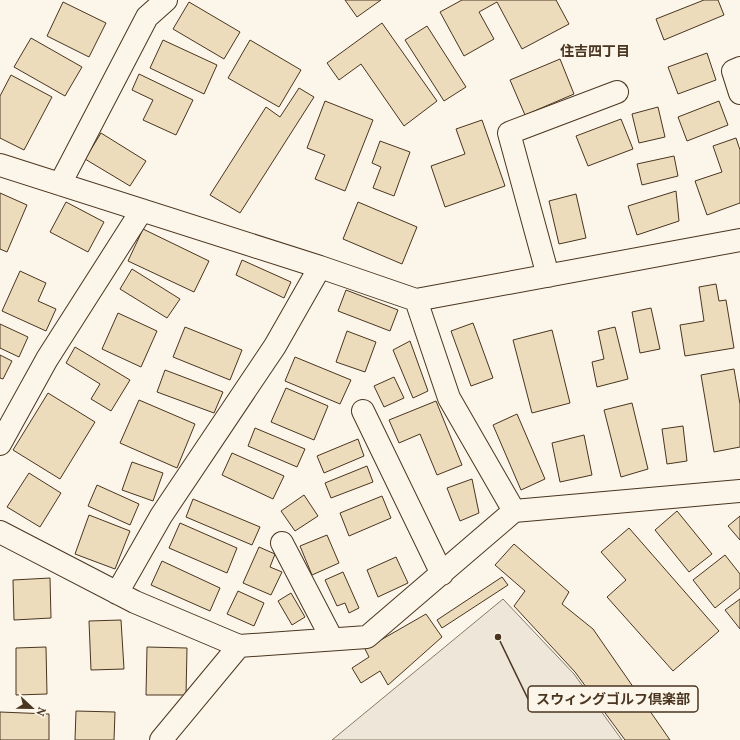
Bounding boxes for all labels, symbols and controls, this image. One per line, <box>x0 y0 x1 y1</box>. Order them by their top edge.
district label: 住吉四丁目 <box>560 42 630 60</box>
callout: スウィングゴルフ倶楽部 <box>528 686 698 712</box>
north arrow <box>12 688 52 728</box>
text: スウィングゴルフ倶楽部 <box>536 690 690 708</box>
text: N <box>33 705 49 719</box>

